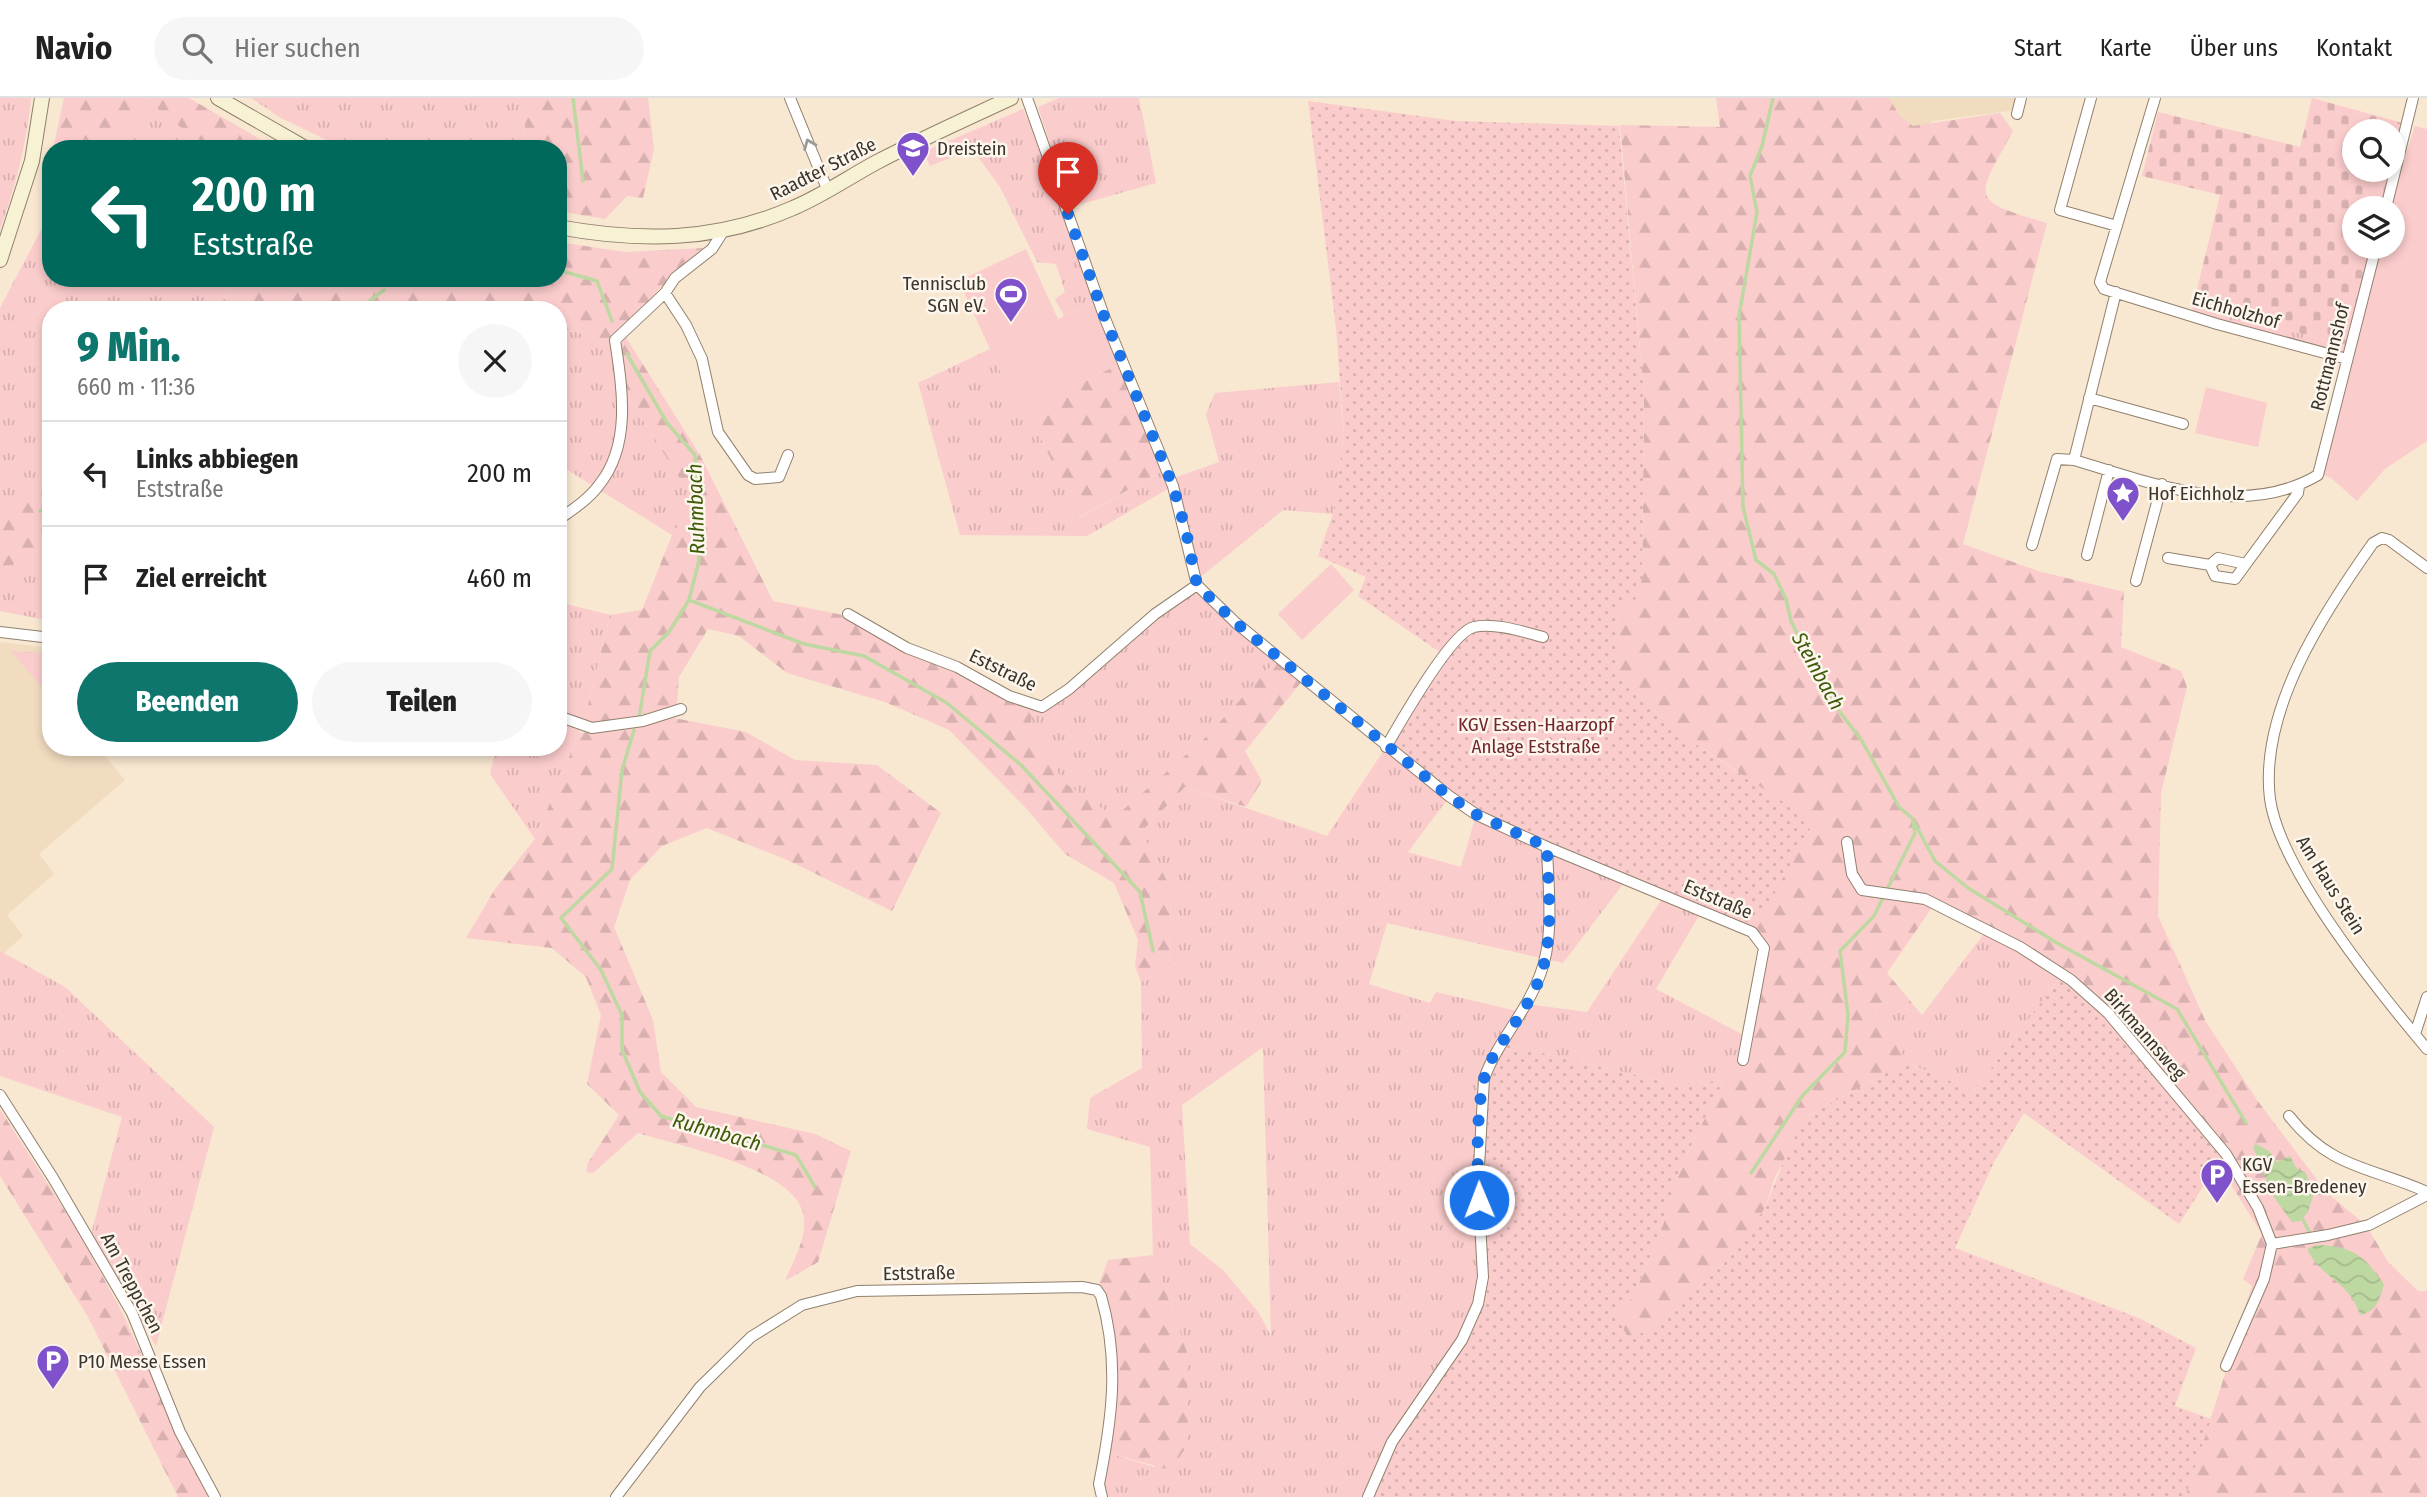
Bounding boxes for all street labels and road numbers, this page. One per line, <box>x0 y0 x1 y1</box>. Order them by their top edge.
street label: Raadter Straße <box>766 132 880 206</box>
street label: Eichholzhof <box>2189 286 2284 334</box>
street label: Rottmannshof <box>2305 300 2355 413</box>
street label: Eststraße <box>965 644 1041 696</box>
street label: Am Haus Stein <box>2292 831 2370 939</box>
street label: Eststraße <box>1680 874 1756 924</box>
street label: Birkmannsweg <box>2099 984 2191 1084</box>
street label: Am Treppchen <box>96 1229 168 1337</box>
street label: Eststraße <box>883 1261 955 1285</box>

